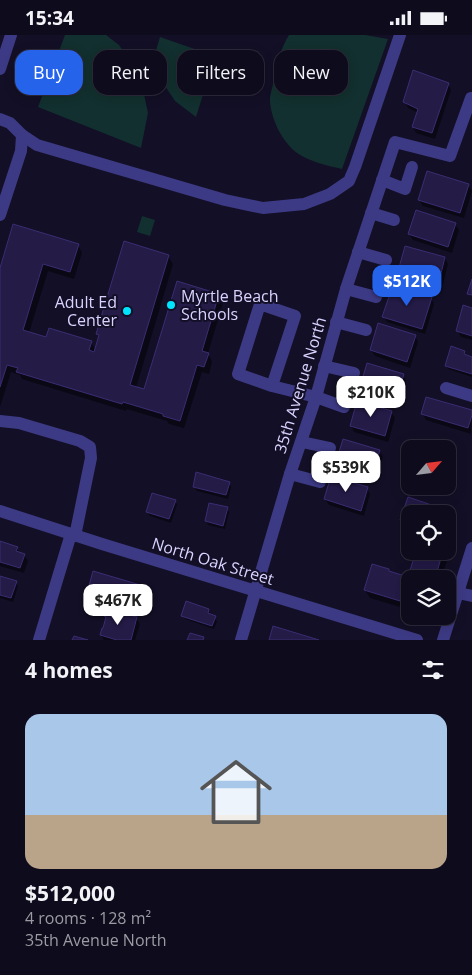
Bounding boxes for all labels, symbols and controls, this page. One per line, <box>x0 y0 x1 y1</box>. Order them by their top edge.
text: 15:34 <box>25 5 74 31</box>
chip: Buy <box>15 50 83 95</box>
chip: Rent <box>93 50 167 95</box>
chip: Filters <box>177 50 264 95</box>
chip: New <box>274 50 348 95</box>
pin: $512K <box>372 265 442 307</box>
text: $512K <box>383 270 431 292</box>
place label: Myrtle Beach Schools <box>181 285 279 325</box>
place label: Adult Ed Center <box>55 291 117 331</box>
marker: Myrtle Beach Schools <box>165 299 177 311</box>
marker: Adult Ed Center <box>121 305 133 317</box>
street label: 35th Avenue North <box>269 314 331 456</box>
pin: $210K <box>336 375 406 418</box>
text: $210K <box>347 381 395 403</box>
north arrow <box>401 440 456 495</box>
map controls <box>401 440 456 625</box>
pin: $539K <box>311 451 381 493</box>
text: $539K <box>322 456 370 478</box>
button: locate <box>401 505 456 560</box>
street label: North Oak Street <box>149 532 277 590</box>
button: layers <box>401 570 456 625</box>
pin: $467K <box>83 583 153 626</box>
text: $467K <box>94 589 142 611</box>
text: 4 homes <box>25 656 113 684</box>
icon: filters <box>419 656 447 684</box>
icon: home <box>191 747 281 837</box>
text: $512,000 <box>25 879 115 907</box>
text: 4 rooms · 128 m² <box>25 907 151 929</box>
text: 35th Avenue North <box>25 929 167 951</box>

